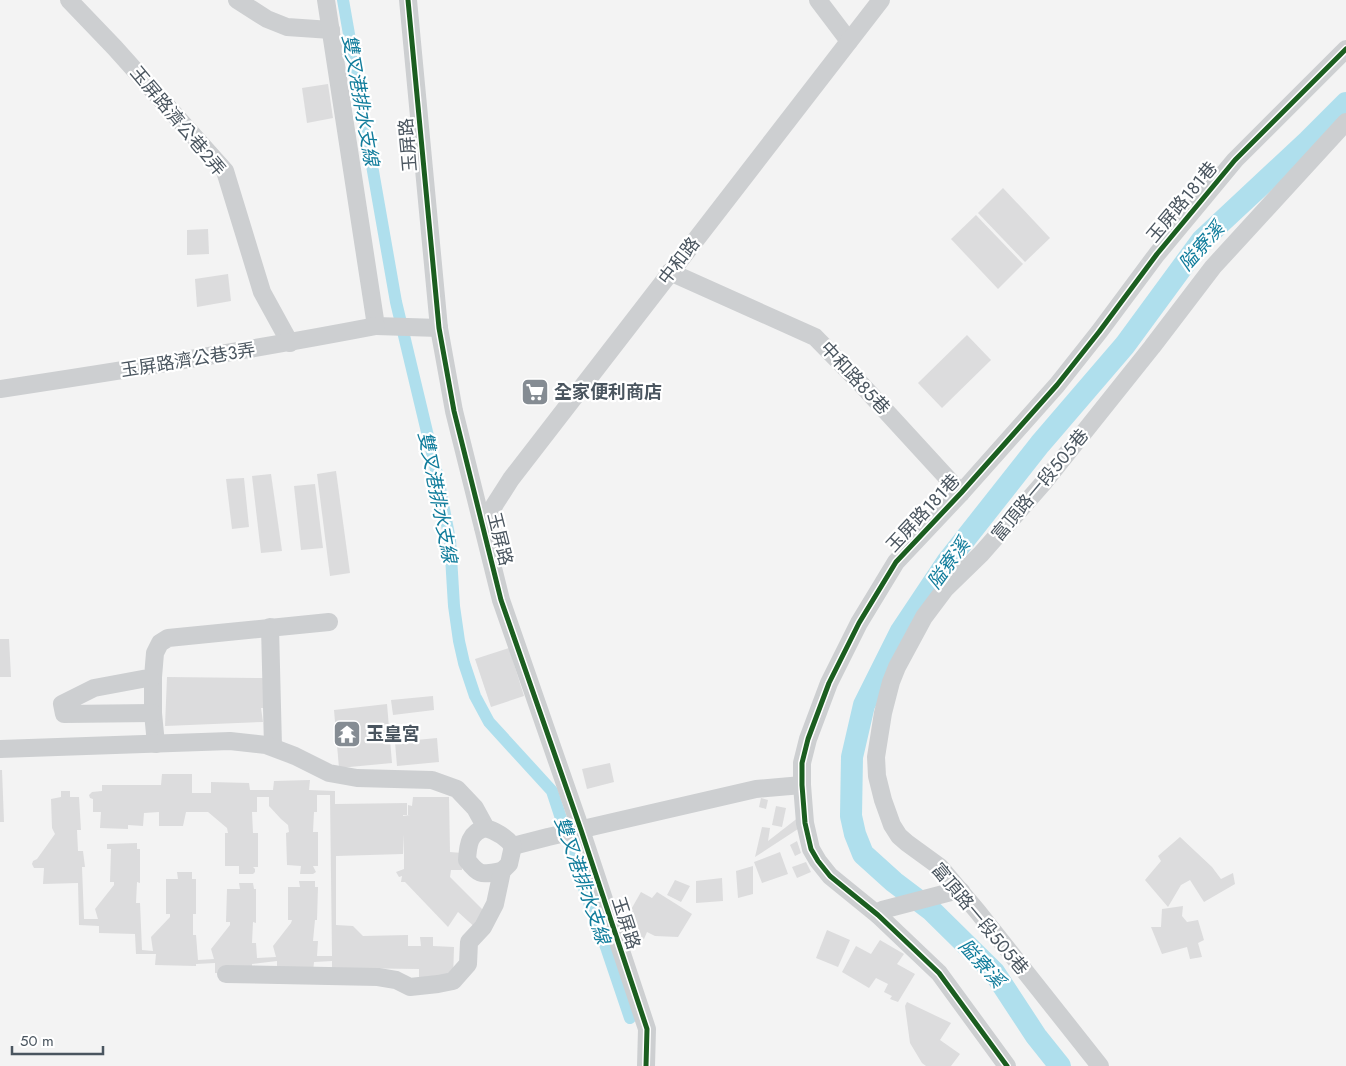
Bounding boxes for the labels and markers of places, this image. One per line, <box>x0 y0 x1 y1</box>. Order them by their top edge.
supermarket icon: 全家便利商店 <box>520 377 550 407</box>
place label: 全家便利商店 <box>554 379 662 405</box>
temple icon: 玉皇宮 <box>332 719 362 749</box>
place label: 玉皇宮 <box>366 721 420 747</box>

